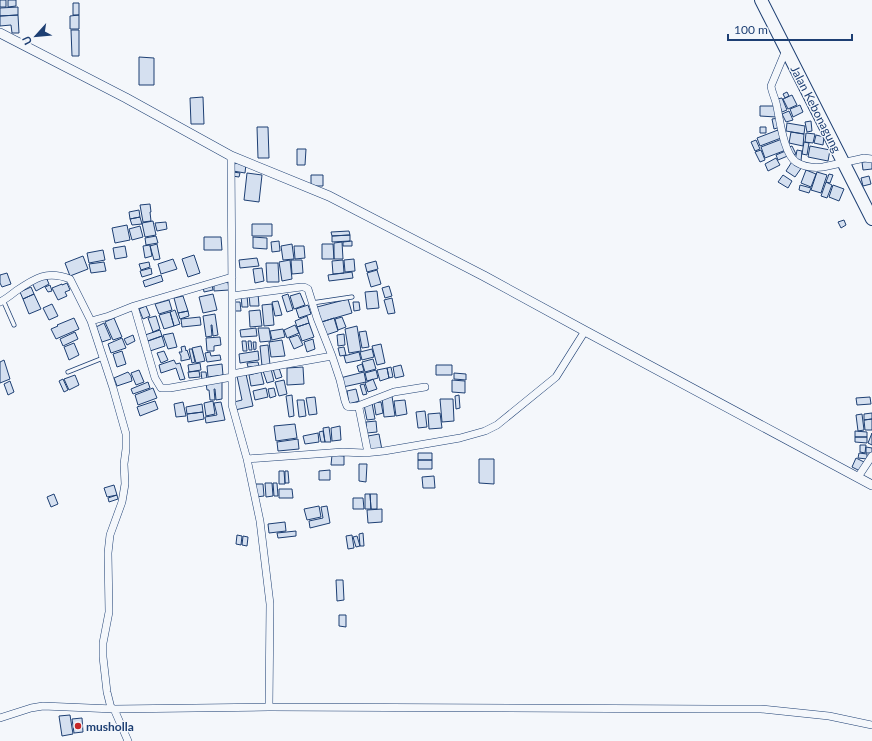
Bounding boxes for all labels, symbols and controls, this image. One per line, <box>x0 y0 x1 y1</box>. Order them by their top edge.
north arrow <box>16 16 56 56</box>
scale bar <box>728 16 852 42</box>
text: 100 m <box>734 22 768 37</box>
text: U <box>19 34 34 47</box>
street label: Jalan Kebonagung <box>788 63 844 155</box>
place label: musholla <box>86 719 134 734</box>
marker: musholla <box>73 721 83 731</box>

